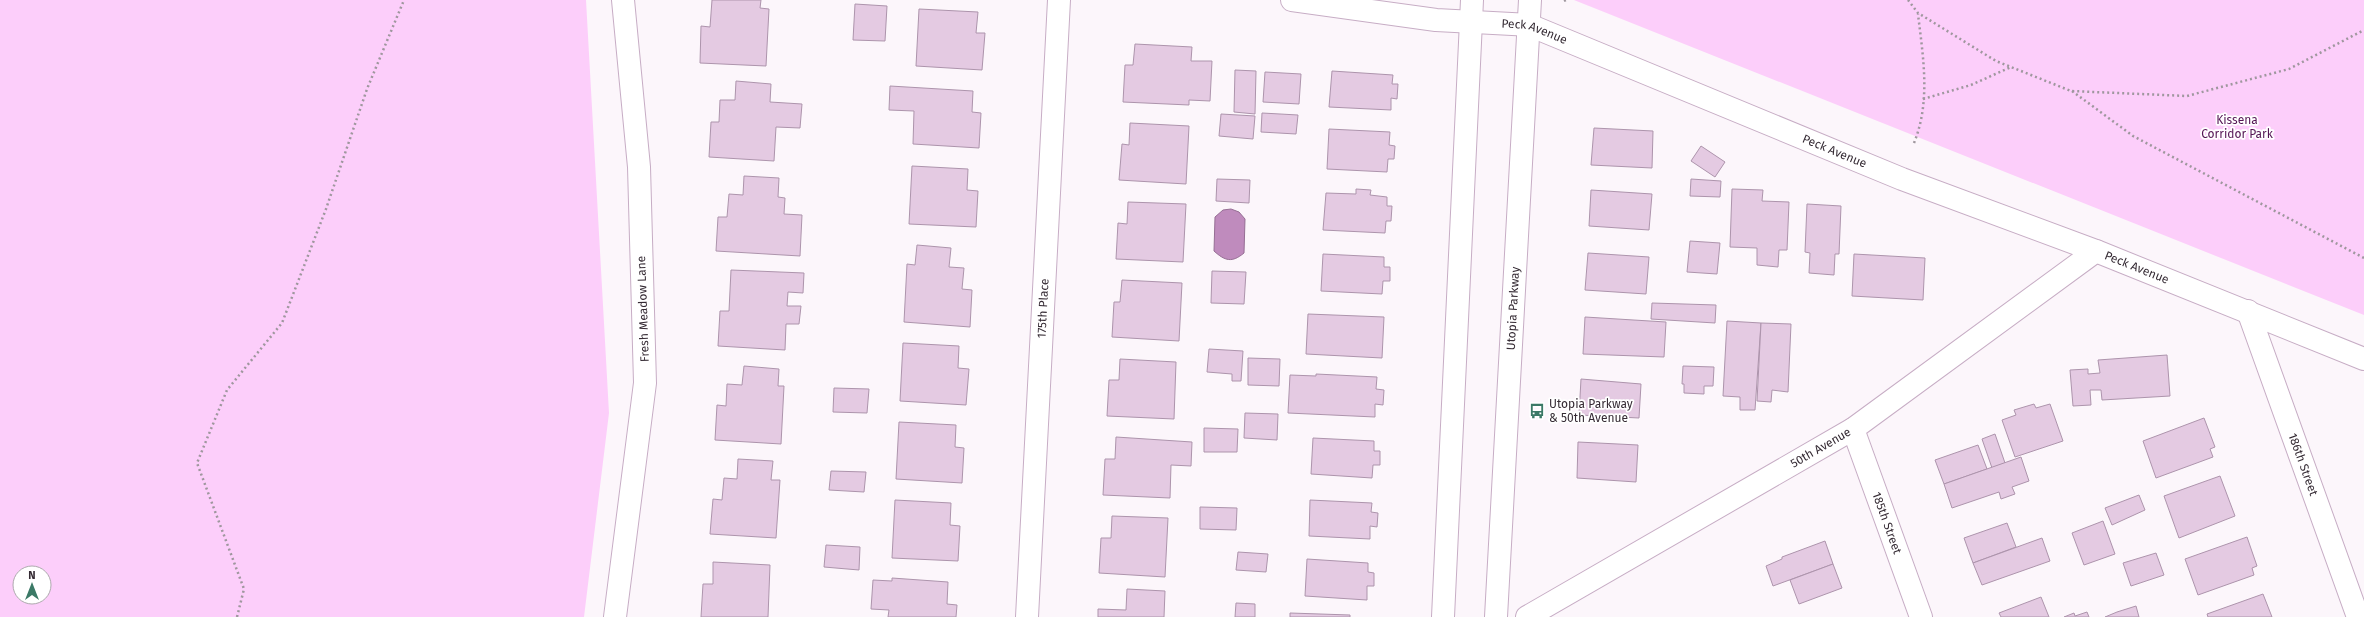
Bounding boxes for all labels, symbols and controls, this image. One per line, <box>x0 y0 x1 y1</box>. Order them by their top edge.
street label: Peck Avenue <box>1501 17 1569 47</box>
park label: Kissena Corridor Park <box>2201 113 2274 141</box>
street label: Peck Avenue <box>1800 132 1869 171</box>
street label: Peck Avenue <box>2103 248 2171 287</box>
street label: Fresh Meadow Lane <box>634 256 652 362</box>
street label: Utopia Parkway <box>1504 266 1522 351</box>
street label: 175th Place <box>1034 278 1052 339</box>
place label: Utopia Parkway & 50th Avenue <box>1549 397 1633 425</box>
bus stop icon: Utopia Parkway & 50th Avenue <box>1528 402 1546 420</box>
street label: 50th Avenue <box>1788 425 1853 470</box>
street label: 186th Street <box>2285 431 2321 498</box>
street label: 185th Street <box>1869 490 1905 557</box>
north arrow <box>12 565 52 605</box>
text: N <box>28 569 36 582</box>

